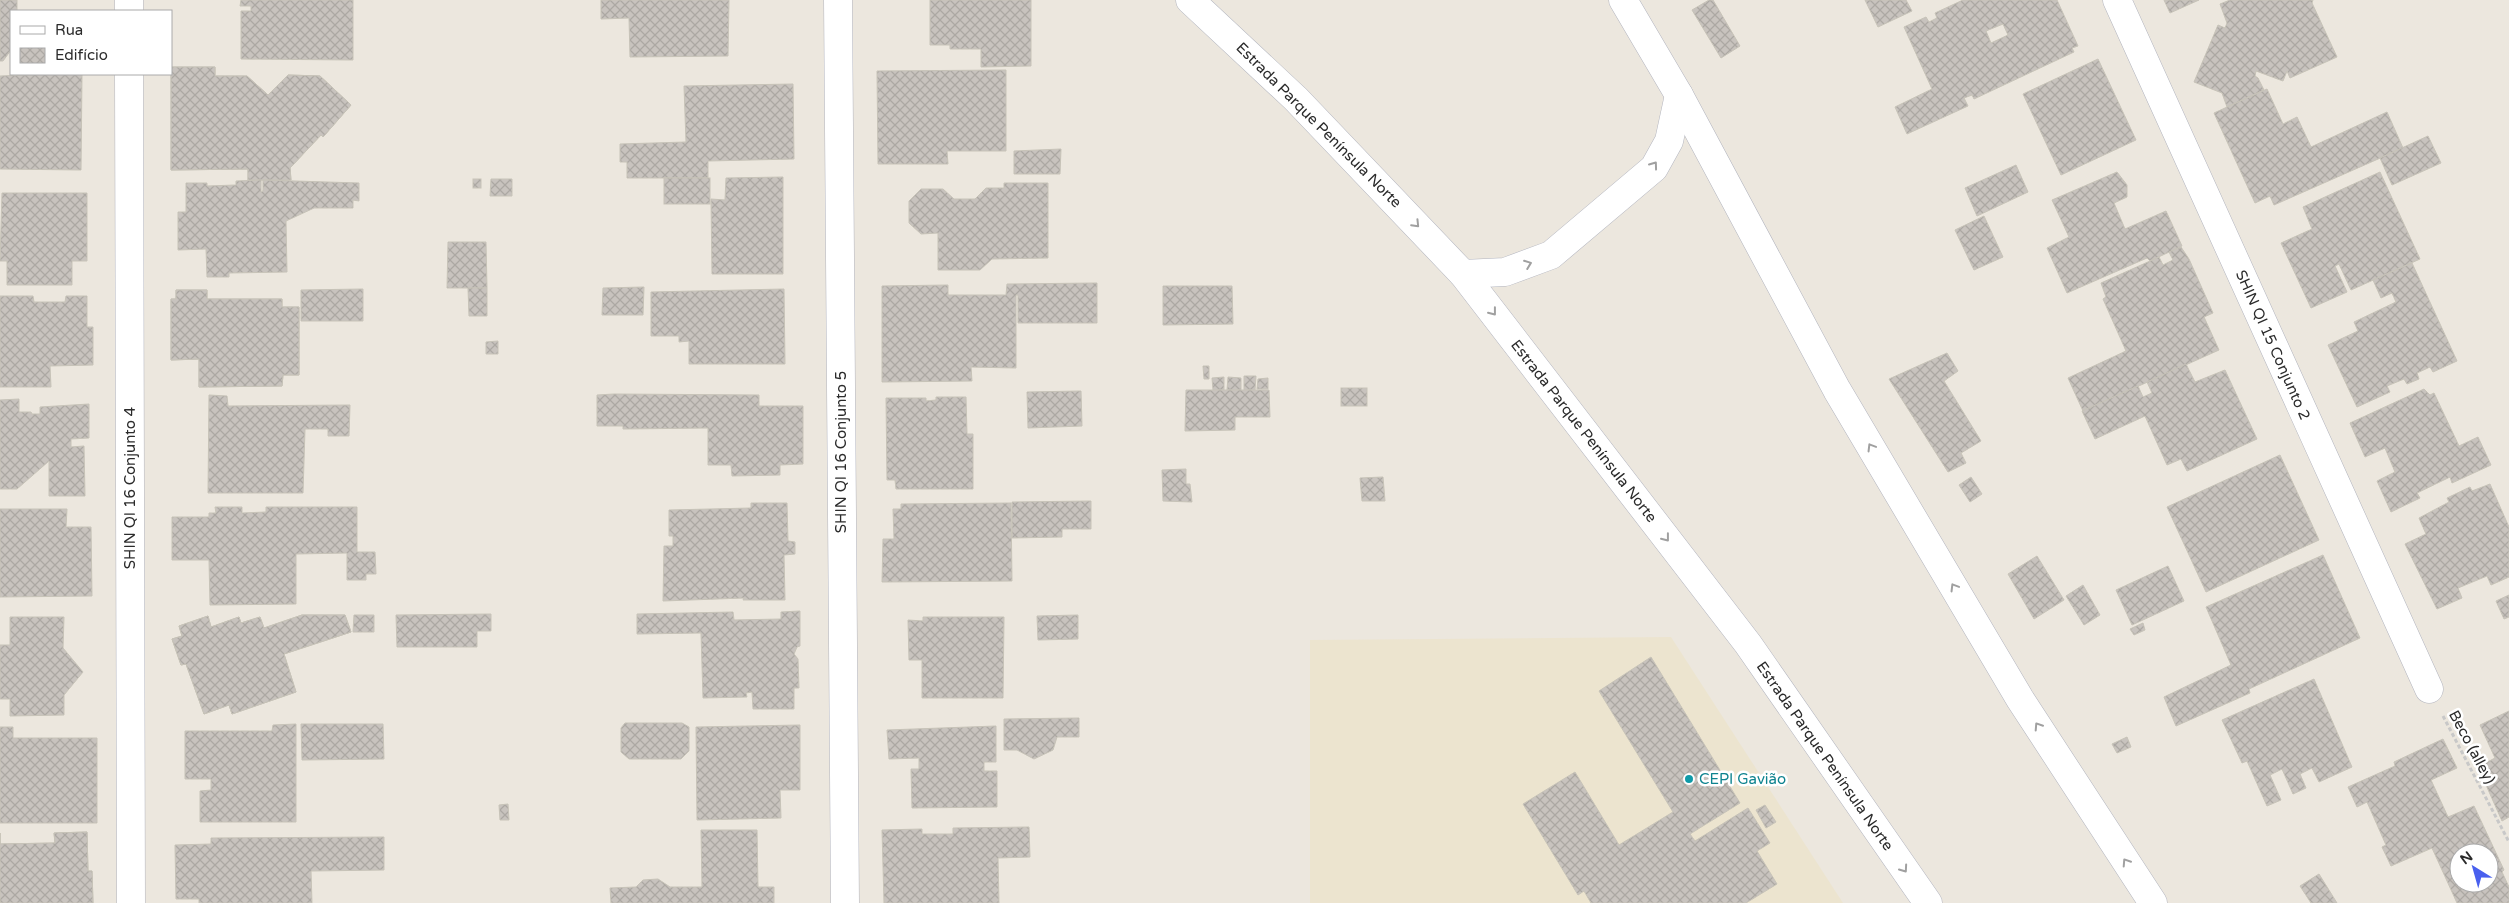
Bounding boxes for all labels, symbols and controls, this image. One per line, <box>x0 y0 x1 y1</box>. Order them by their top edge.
legend <box>10 10 172 75</box>
text: Rua <box>55 21 83 39</box>
street label: Estrada Parque Península Norte <box>1233 39 1405 211</box>
text: Edifício <box>55 46 108 64</box>
one-way arrow <box>1648 161 1657 171</box>
one-way arrow <box>1410 219 1419 228</box>
one-way arrow <box>1523 260 1532 270</box>
street label: SHIN QI 15 Conjunto 2 <box>2232 267 2314 423</box>
one-way arrow <box>1487 306 1495 315</box>
street label: Estrada Parque Península Norte <box>1507 336 1661 526</box>
street label: SHIN QI 16 Conjunto 5 <box>832 371 850 533</box>
street label: SHIN QI 16 Conjunto 4 <box>121 407 139 569</box>
one-way arrow <box>1867 444 1877 453</box>
one-way arrow <box>1661 533 1670 542</box>
one-way arrow <box>1950 583 1960 592</box>
street label: Estrada Parque Península Norte <box>1753 658 1897 854</box>
street label: Beco (alley) <box>2445 707 2499 787</box>
one-way arrow <box>2034 722 2044 731</box>
place label: CEPI Gavião <box>1699 770 1786 788</box>
marker: CEPI Gavião <box>1683 773 1695 785</box>
north arrow <box>2449 843 2499 893</box>
text: N <box>2457 848 2476 868</box>
one-way arrow <box>2123 858 2133 867</box>
one-way arrow <box>1898 863 1907 873</box>

